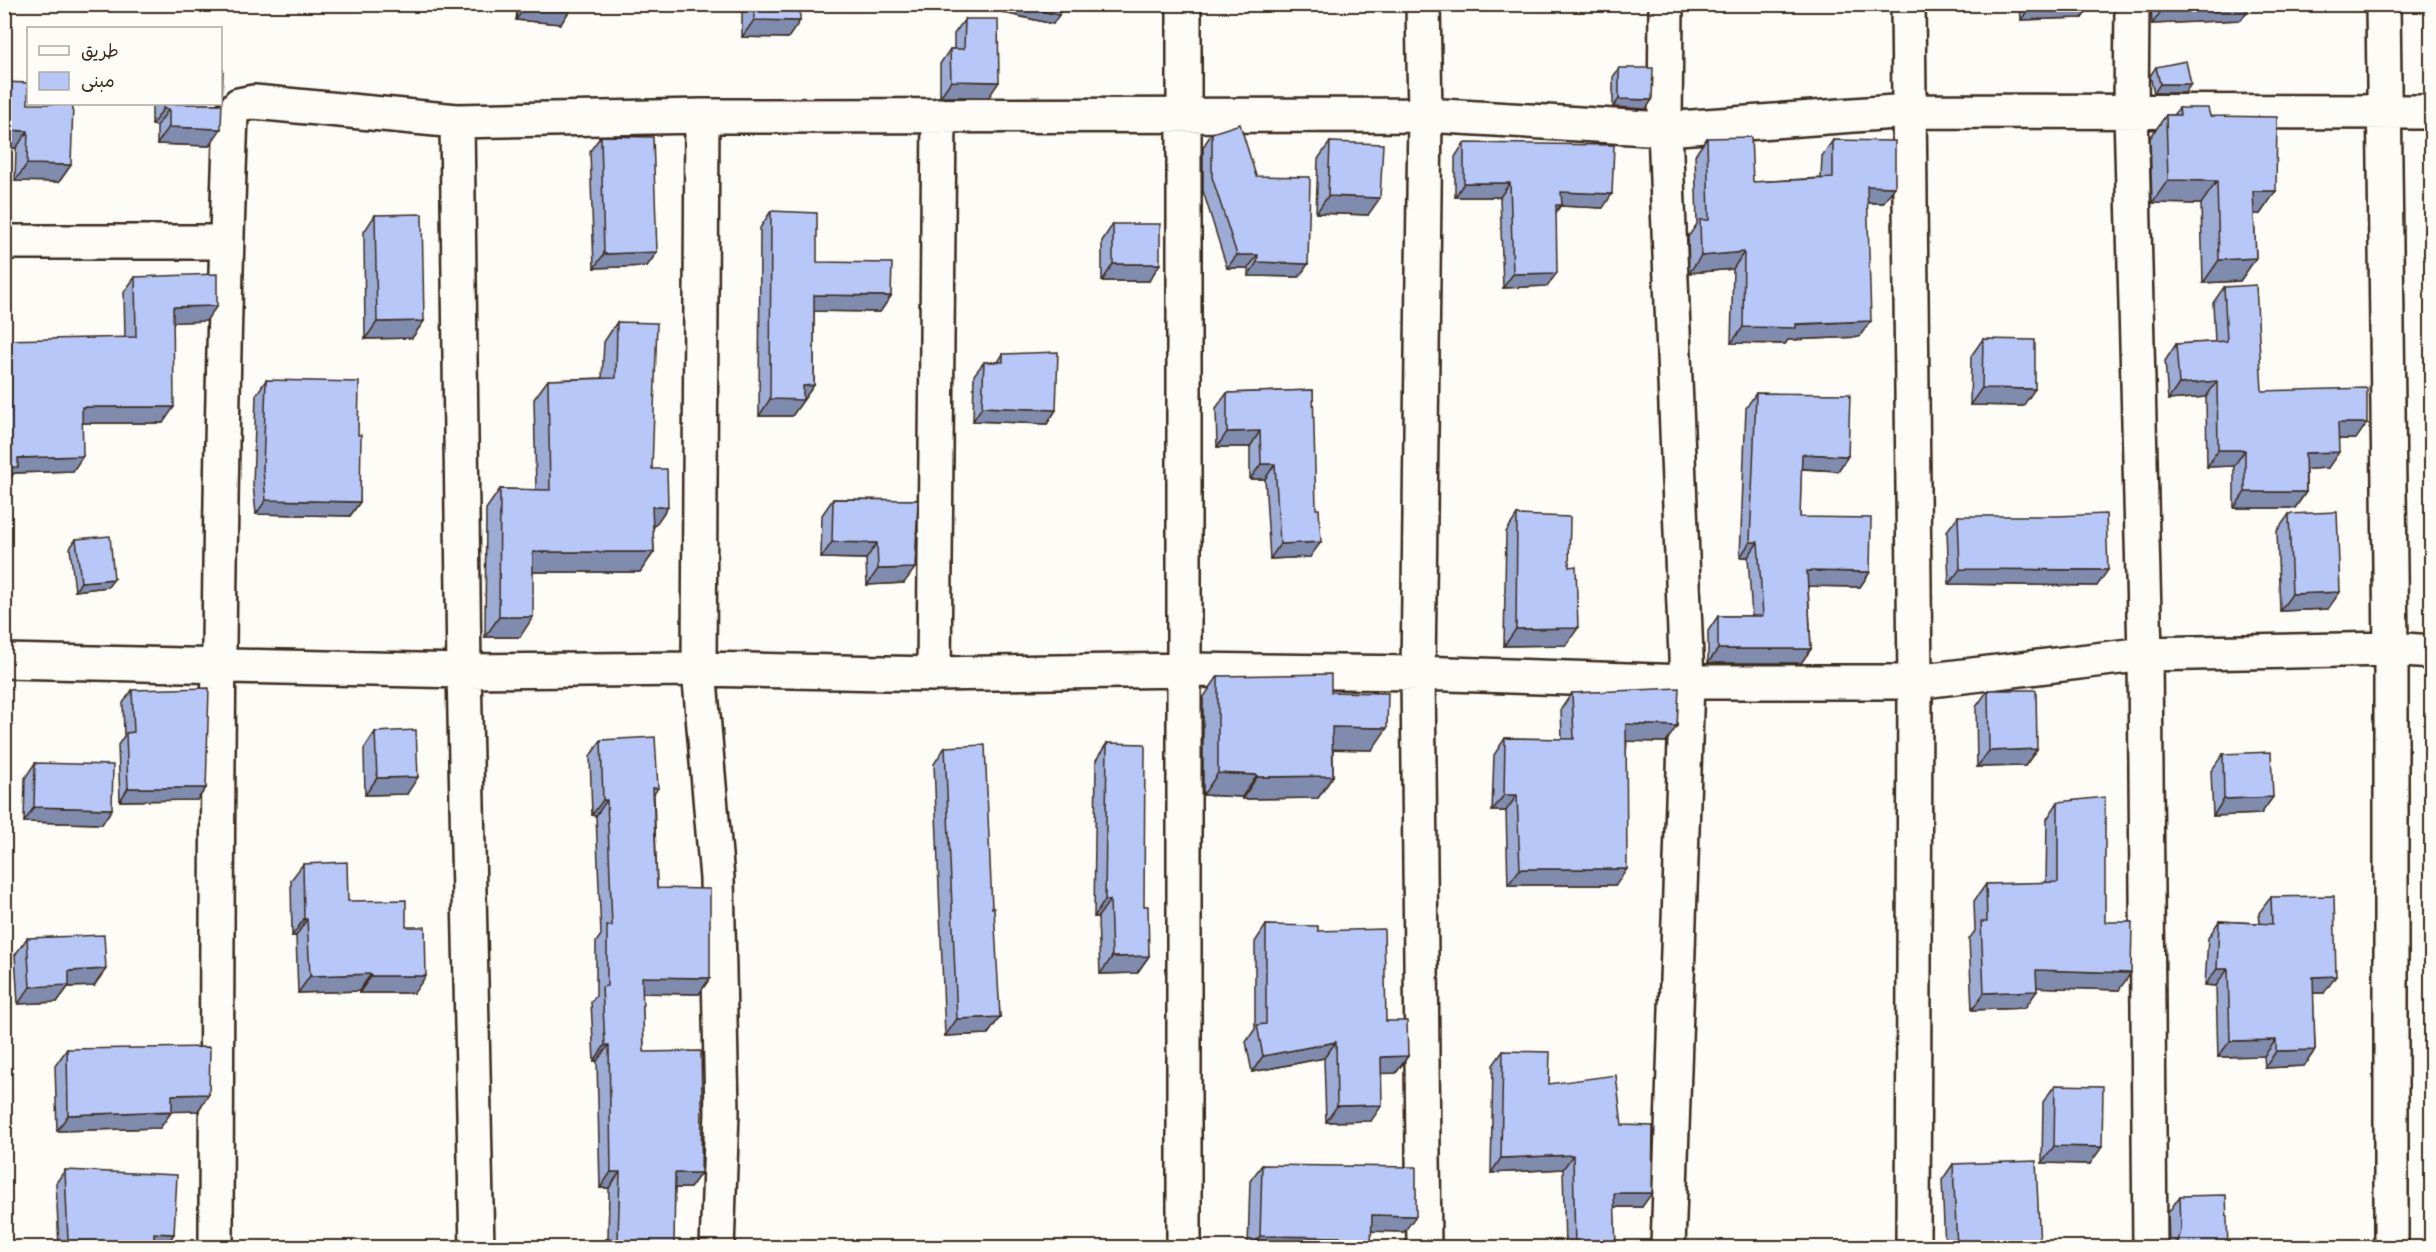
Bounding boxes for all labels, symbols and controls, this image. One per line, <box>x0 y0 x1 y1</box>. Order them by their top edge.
legend <box>27 27 222 105</box>
text: طريق <box>81 40 119 62</box>
text: مبنى <box>81 70 115 92</box>

